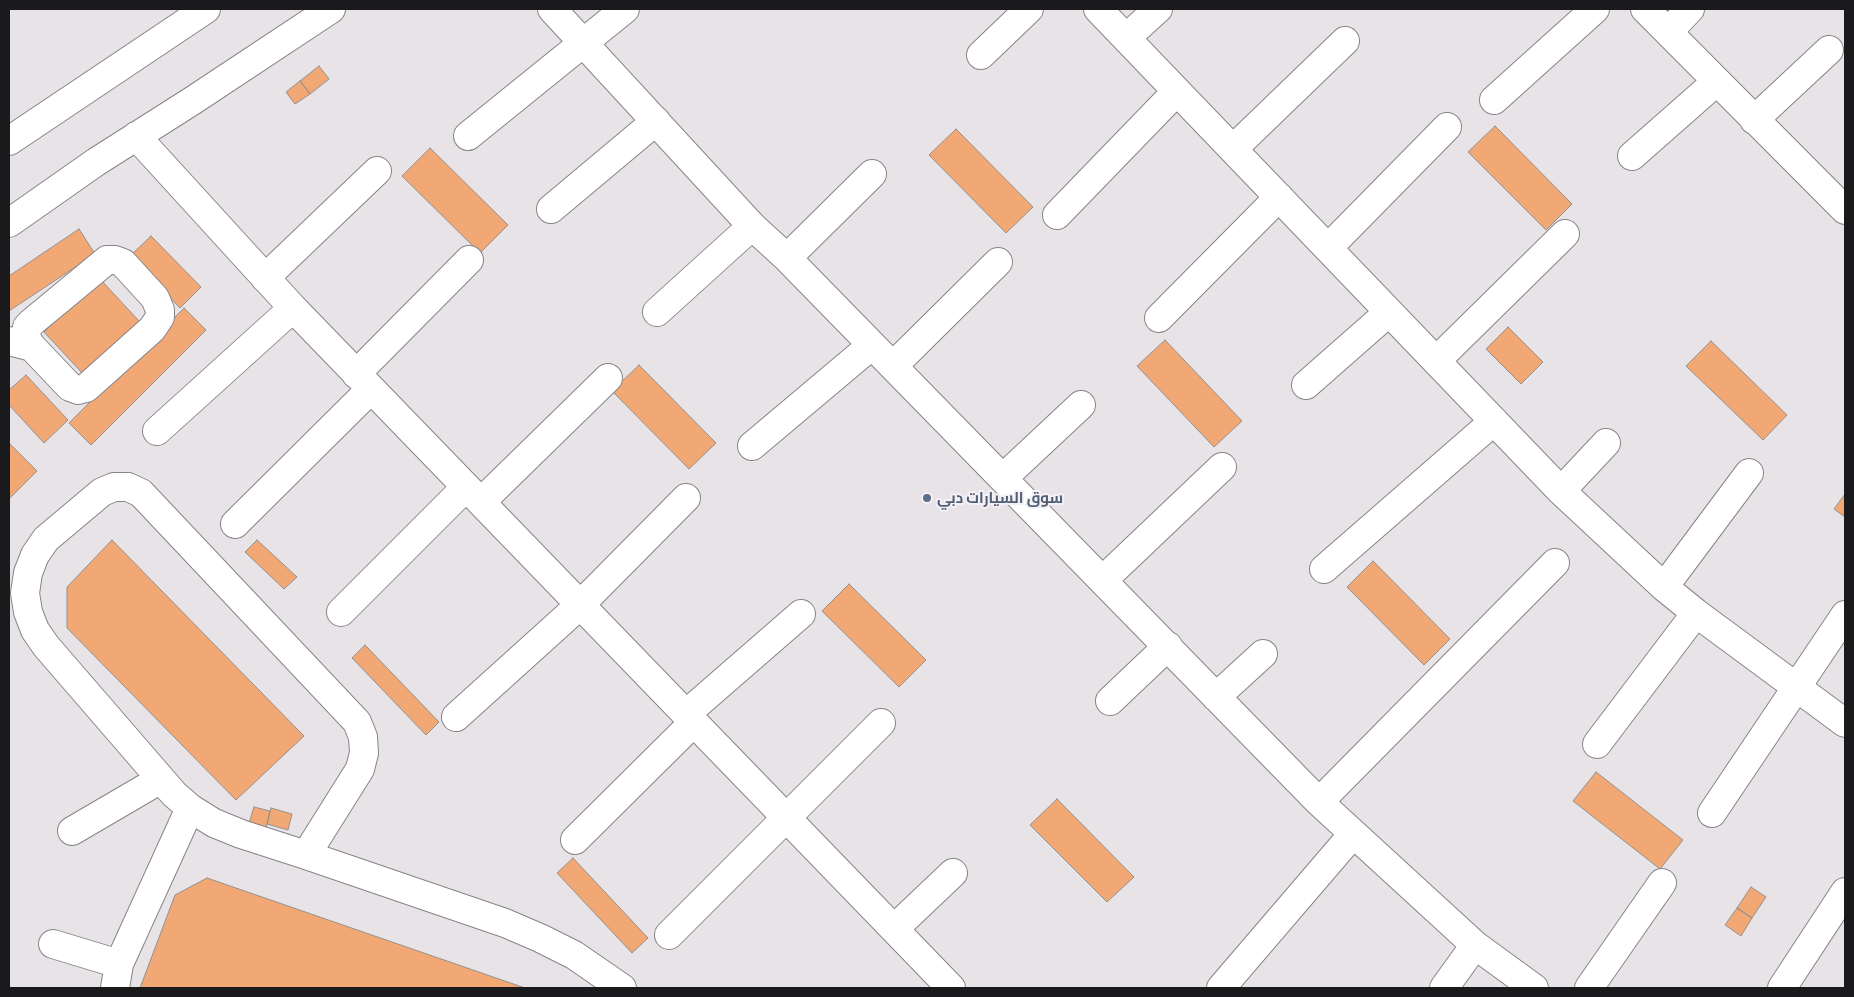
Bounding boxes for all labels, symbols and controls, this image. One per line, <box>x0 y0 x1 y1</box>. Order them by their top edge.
place label: سوق السيارات دبي <box>937 489 1063 507</box>
marker: سوق السيارات دبي <box>921 492 933 504</box>

